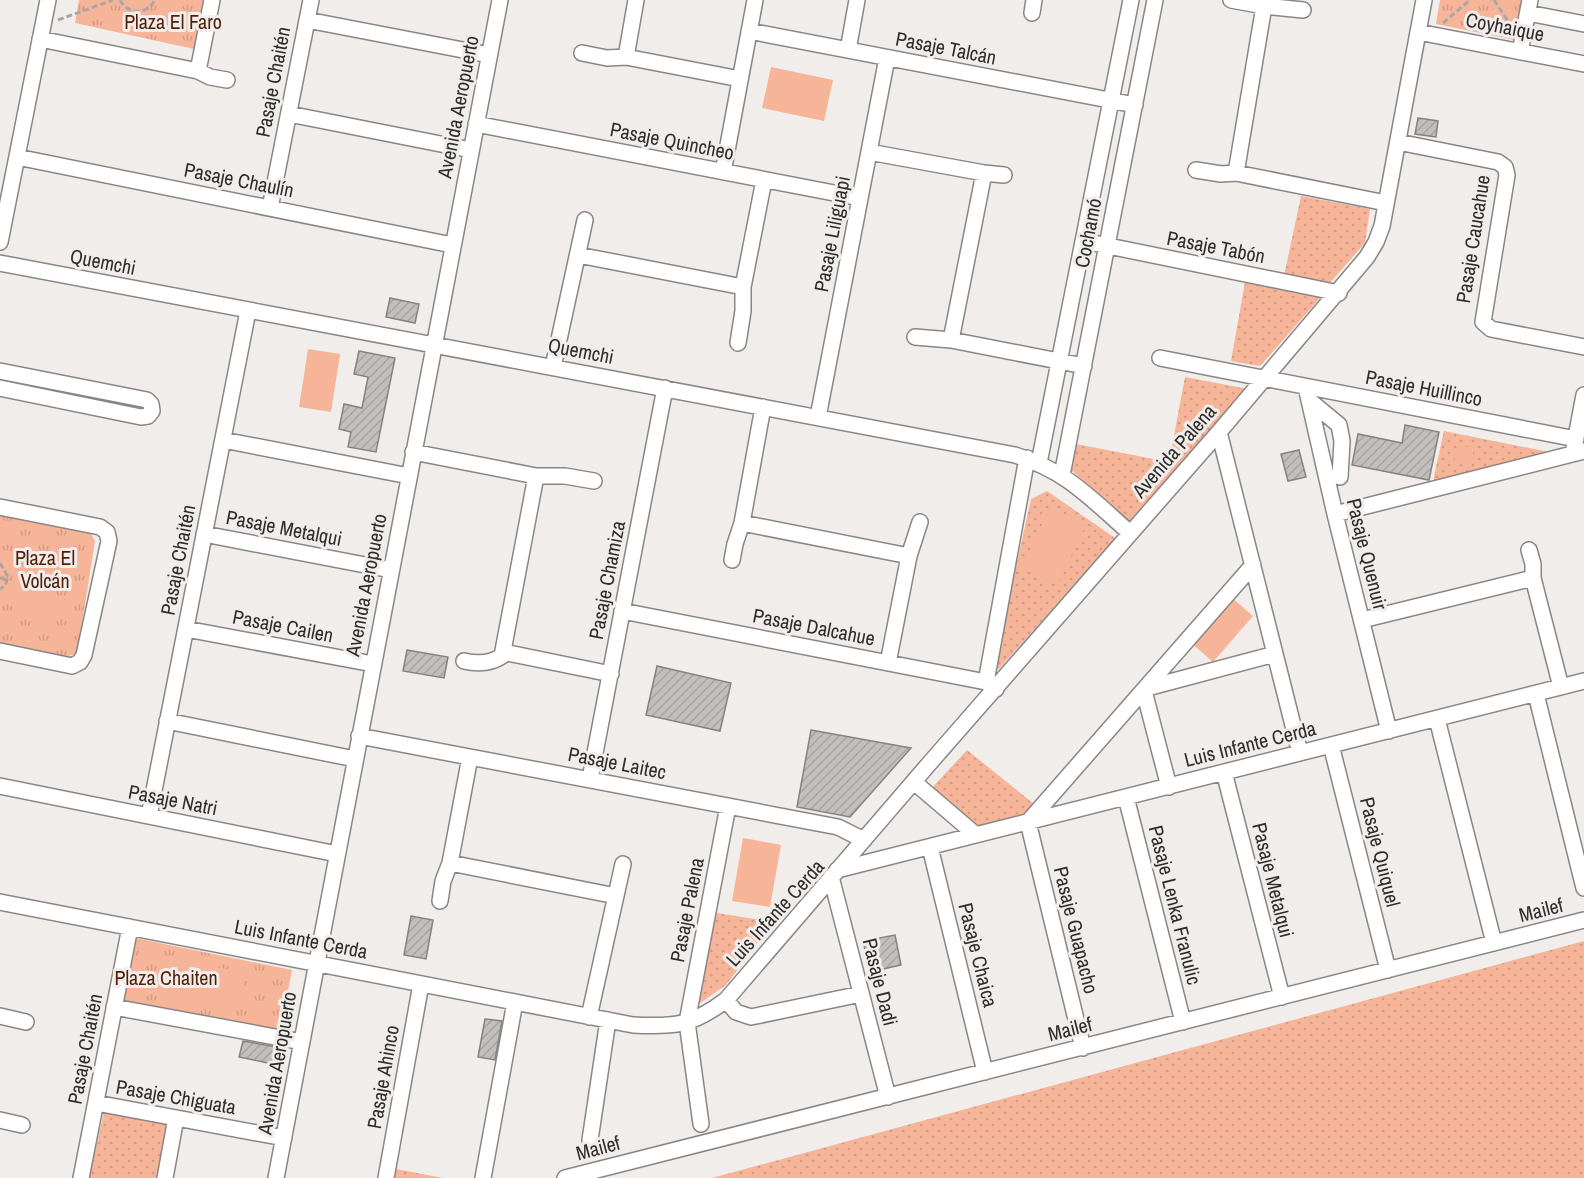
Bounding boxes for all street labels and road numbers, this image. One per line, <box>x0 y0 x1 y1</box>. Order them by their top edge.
street label: Coyhaique <box>1464 6 1547 47</box>
street label: Pasaje Chaitén <box>249 24 296 140</box>
street label: Pasaje Talcán <box>893 25 999 71</box>
street label: Avenida Aeropuerto <box>430 33 485 181</box>
street label: Pasaje Quincheo <box>608 115 736 166</box>
street label: Pasaje Chaulín <box>182 156 296 203</box>
street label: Pasaje Caucahue <box>1449 173 1496 305</box>
street label: Pasaje Liliguapi <box>807 174 856 294</box>
street label: Cochamó <box>1068 196 1107 270</box>
street label: Pasaje Tabón <box>1165 224 1267 269</box>
street label: Quemchi <box>68 242 138 281</box>
street label: Quemchi <box>546 331 616 370</box>
street label: Pasaje Huillinco <box>1363 363 1485 412</box>
street label: Avenida Palena <box>1125 398 1222 504</box>
street label: Pasaje Quenuir <box>1341 495 1394 613</box>
street label: Pasaje Chaitén <box>154 502 201 618</box>
street label: Pasaje Metalqui <box>224 503 344 552</box>
street label: Avenida Aeropuerto <box>338 511 393 659</box>
street label: Pasaje Chamiza <box>582 518 631 642</box>
street label: Pasaje Dalcahue <box>751 601 878 652</box>
street label: Pasaje Cailen <box>230 603 336 649</box>
street label: Luis Infante Cerda <box>1181 714 1319 773</box>
street label: Pasaje Laitec <box>566 740 668 785</box>
street label: Pasaje Natri <box>126 778 220 821</box>
street label: Pasaje Quiquel <box>1354 794 1407 910</box>
street label: Pasaje Metalqui <box>1246 820 1301 940</box>
street label: Pasaje Lenka Franulic <box>1143 822 1208 987</box>
street label: Luis Infante Cerda <box>719 853 830 972</box>
street label: Pasaje Palena <box>663 855 710 964</box>
street label: Pasaje Guapacho <box>1048 863 1105 996</box>
street label: Mailef <box>1516 891 1566 928</box>
street label: Pasaje Chaica <box>952 900 1004 1010</box>
street label: Luis Infante Cerda <box>232 912 370 965</box>
street label: Pasaje Dadi <box>857 935 904 1028</box>
street label: Avenida Aeropuerto <box>250 989 302 1137</box>
street label: Pasaje Chaitén <box>61 991 108 1107</box>
street label: Mailef <box>1045 1010 1095 1047</box>
street label: Pasaje Ahinco <box>360 1023 405 1131</box>
street label: Pasaje Chiguata <box>114 1073 238 1120</box>
street label: Mailef <box>573 1129 623 1166</box>

